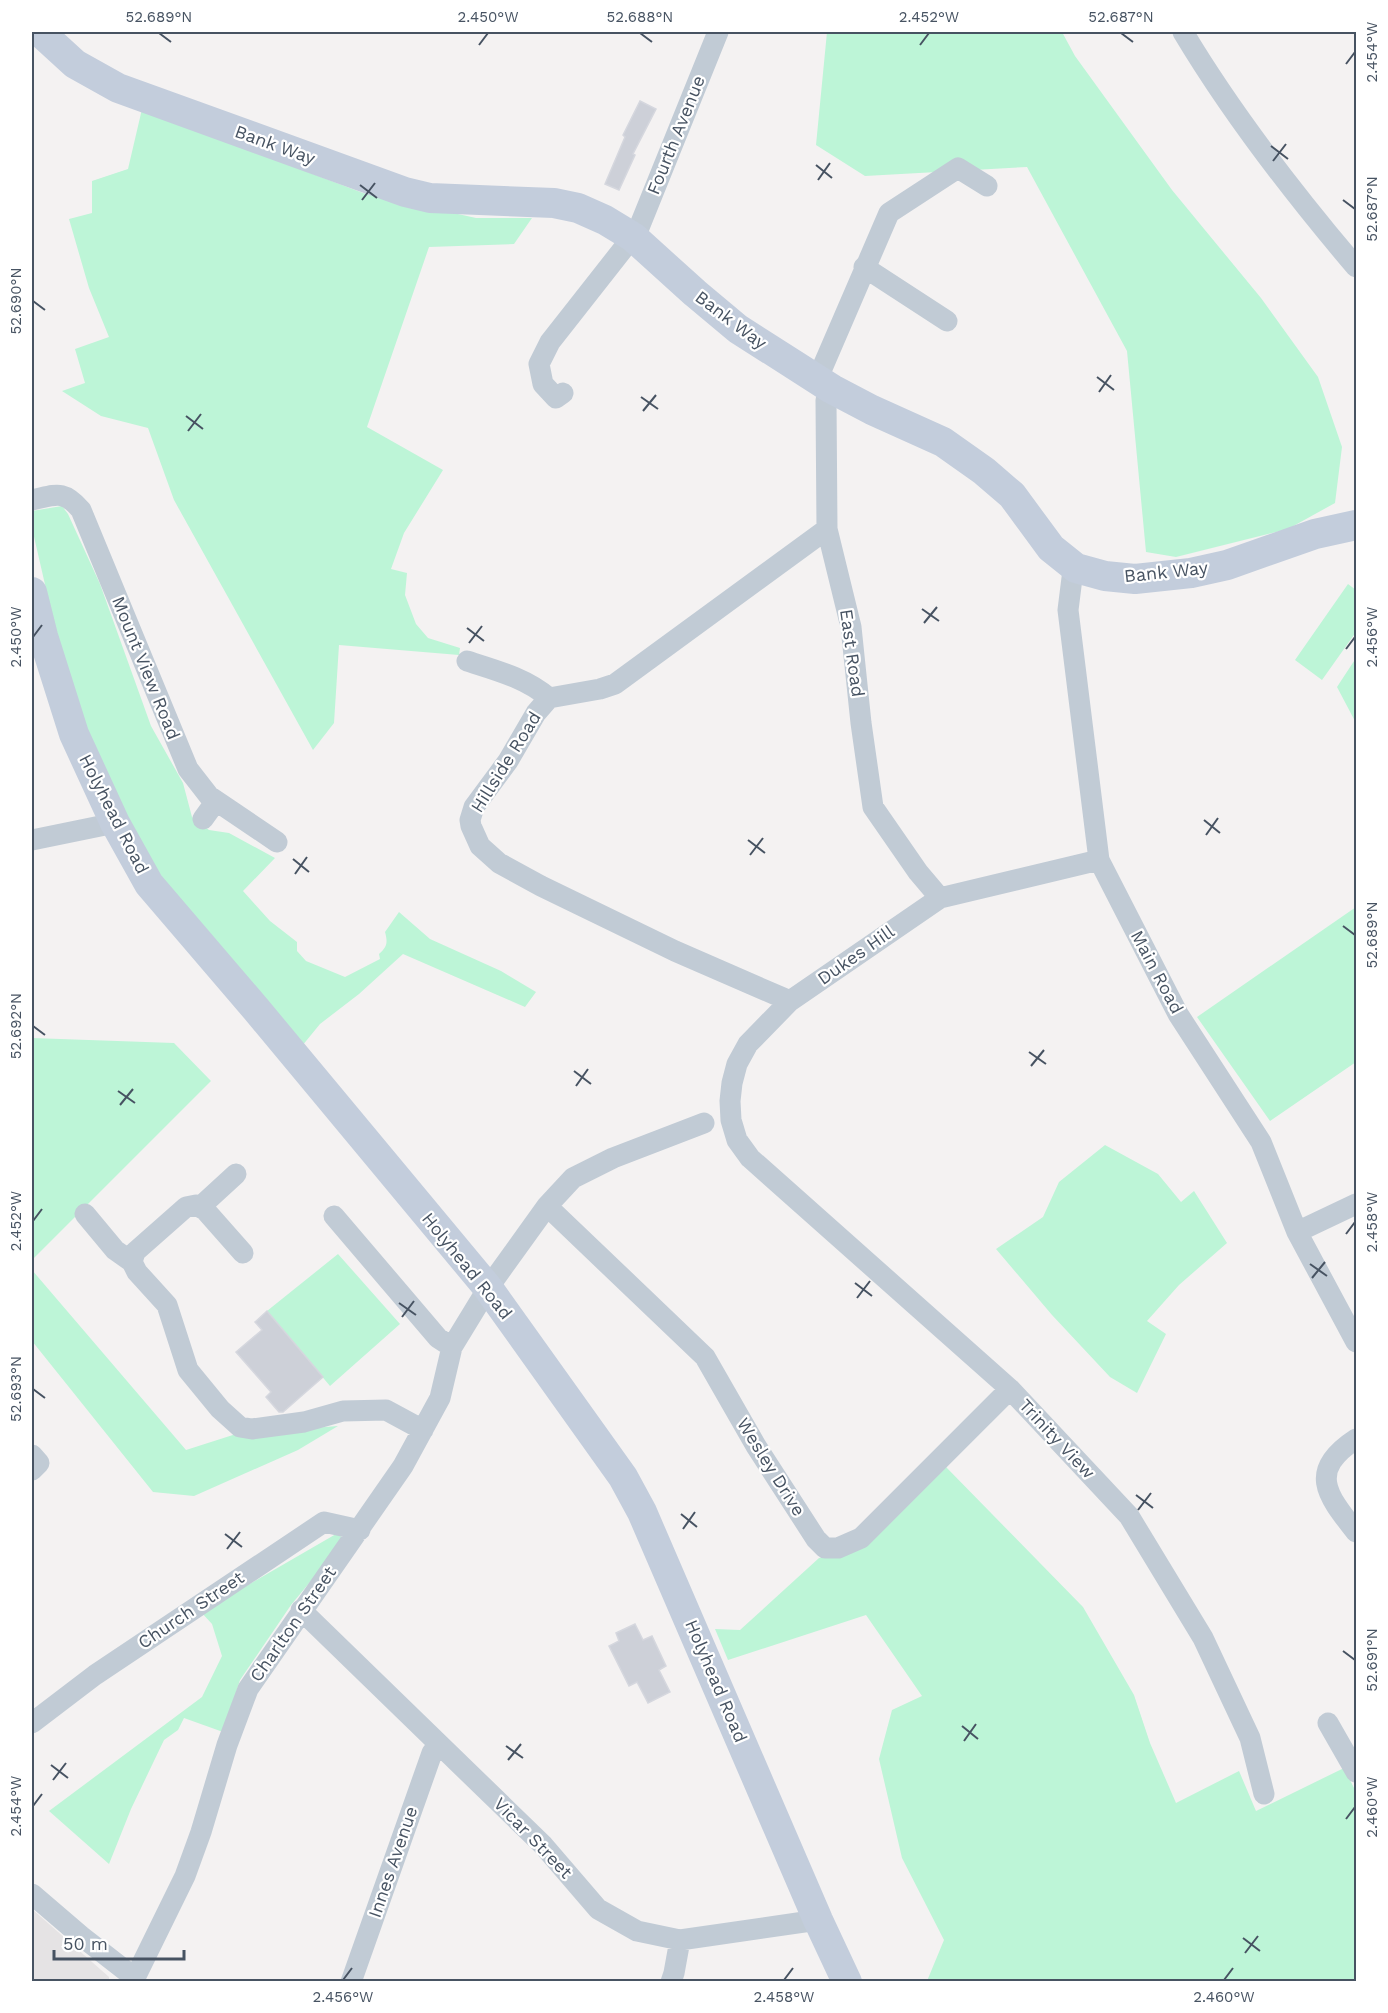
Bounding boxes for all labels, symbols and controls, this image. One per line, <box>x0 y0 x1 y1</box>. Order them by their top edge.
text: 52.689°N <box>126 8 192 26</box>
text: 2.450°W <box>457 8 519 26</box>
text: 52.688°N <box>607 8 673 26</box>
text: 2.452°W <box>899 8 959 26</box>
text: 52.687°N <box>1088 8 1154 26</box>
text: 2.454°W <box>1363 22 1381 82</box>
street label: Fourth Avenue <box>642 72 709 197</box>
street label: Bank Way <box>232 120 319 169</box>
text: 52.687°N <box>1363 176 1381 242</box>
text: 52.690°N <box>7 268 25 334</box>
street label: Bank Way <box>691 286 772 354</box>
street label: Bank Way <box>1123 557 1210 586</box>
street label: Mount View Road <box>108 593 185 742</box>
text: 2.450°W <box>7 606 25 668</box>
text: 2.456°W <box>1363 607 1381 667</box>
street label: East Road <box>836 608 869 698</box>
street label: Hillside Road <box>466 707 545 816</box>
street label: Holyhead Road <box>75 751 154 877</box>
text: 52.689°N <box>1363 902 1381 968</box>
street label: Dukes Hill <box>813 920 899 989</box>
street label: Main Road <box>1127 926 1188 1017</box>
text: 52.692°N <box>7 993 25 1059</box>
text: 2.452°W <box>7 1191 25 1251</box>
text: 2.458°W <box>1363 1191 1381 1253</box>
street label: Holyhead Road <box>418 1208 517 1323</box>
text: 52.693°N <box>7 1356 25 1422</box>
street label: Trinity View <box>1015 1394 1100 1483</box>
street label: Wesley Drive <box>733 1414 810 1520</box>
street label: Charlton Street <box>245 1562 340 1685</box>
street label: Church Street <box>134 1566 248 1653</box>
street label: Holyhead Road <box>681 1616 752 1745</box>
text: 52.691°N <box>1363 1628 1381 1692</box>
text: 2.454°W <box>7 1776 25 1836</box>
text: 2.460°W <box>1363 1776 1381 1838</box>
street label: Vicar Street <box>490 1793 577 1883</box>
street label: Innes Avenue <box>364 1803 421 1920</box>
scale bar <box>54 1923 184 1961</box>
text: 50 m <box>63 1933 108 1954</box>
text: 2.456°W <box>313 1988 373 2006</box>
text: 2.458°W <box>753 1988 815 2006</box>
text: 2.460°W <box>1193 1988 1255 2006</box>

